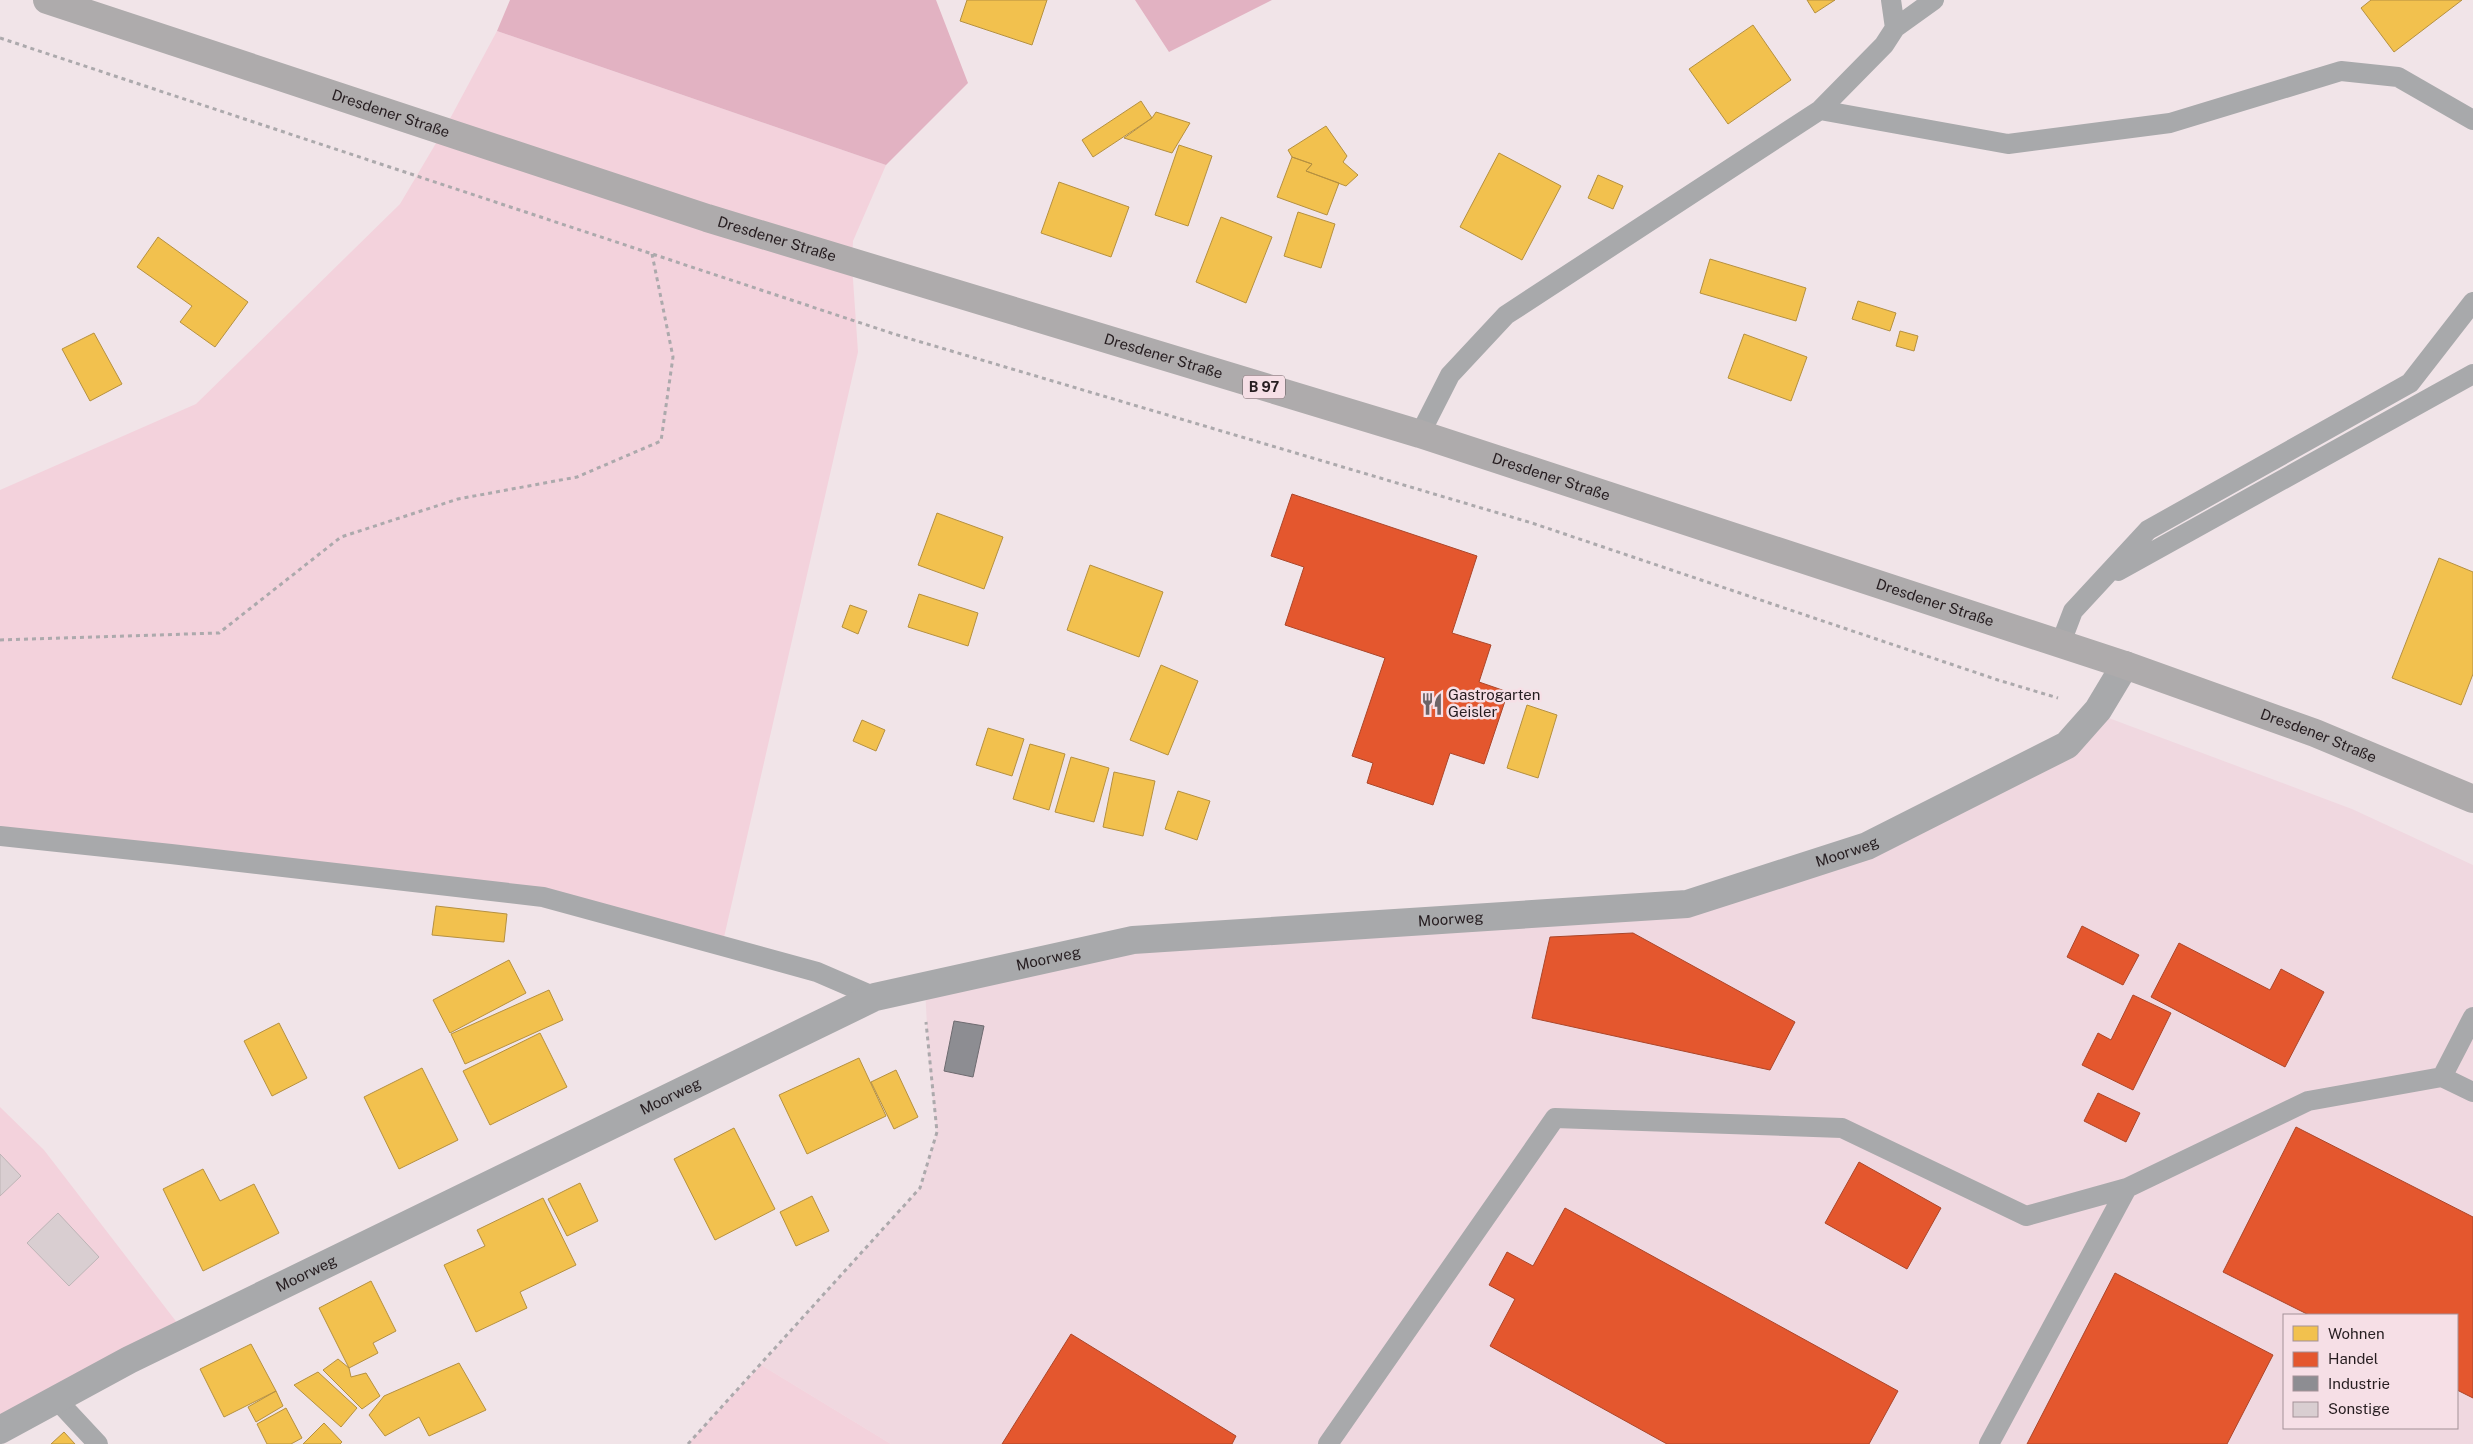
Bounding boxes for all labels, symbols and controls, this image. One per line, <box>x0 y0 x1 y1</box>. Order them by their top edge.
street label: Dresdener Straße <box>330 86 452 140</box>
street label: Dresdener Straße <box>716 213 838 265</box>
street label: Dresdener Straße <box>1102 330 1225 382</box>
road number: B 97 <box>1243 376 1285 398</box>
street label: Dresdener Straße <box>1490 449 1612 504</box>
street label: Dresdener Straße <box>1874 575 1996 630</box>
place label: Gastrogarten Geisler <box>1448 686 1540 720</box>
restaurant icon: Gastrogarten Geisler <box>1419 691 1445 717</box>
street label: Dresdener Straße <box>2258 705 2379 766</box>
street label: Moorweg <box>1813 833 1881 870</box>
street label: Moorweg <box>1417 908 1484 929</box>
street label: Moorweg <box>1014 943 1082 974</box>
street label: Moorweg <box>637 1074 704 1118</box>
street label: Moorweg <box>273 1251 339 1295</box>
legend <box>2283 1314 2458 1429</box>
text: Wohnen <box>2328 1325 2385 1342</box>
text: Handel <box>2328 1350 2378 1367</box>
text: Industrie <box>2328 1375 2390 1392</box>
text: Sonstige <box>2328 1400 2390 1417</box>

